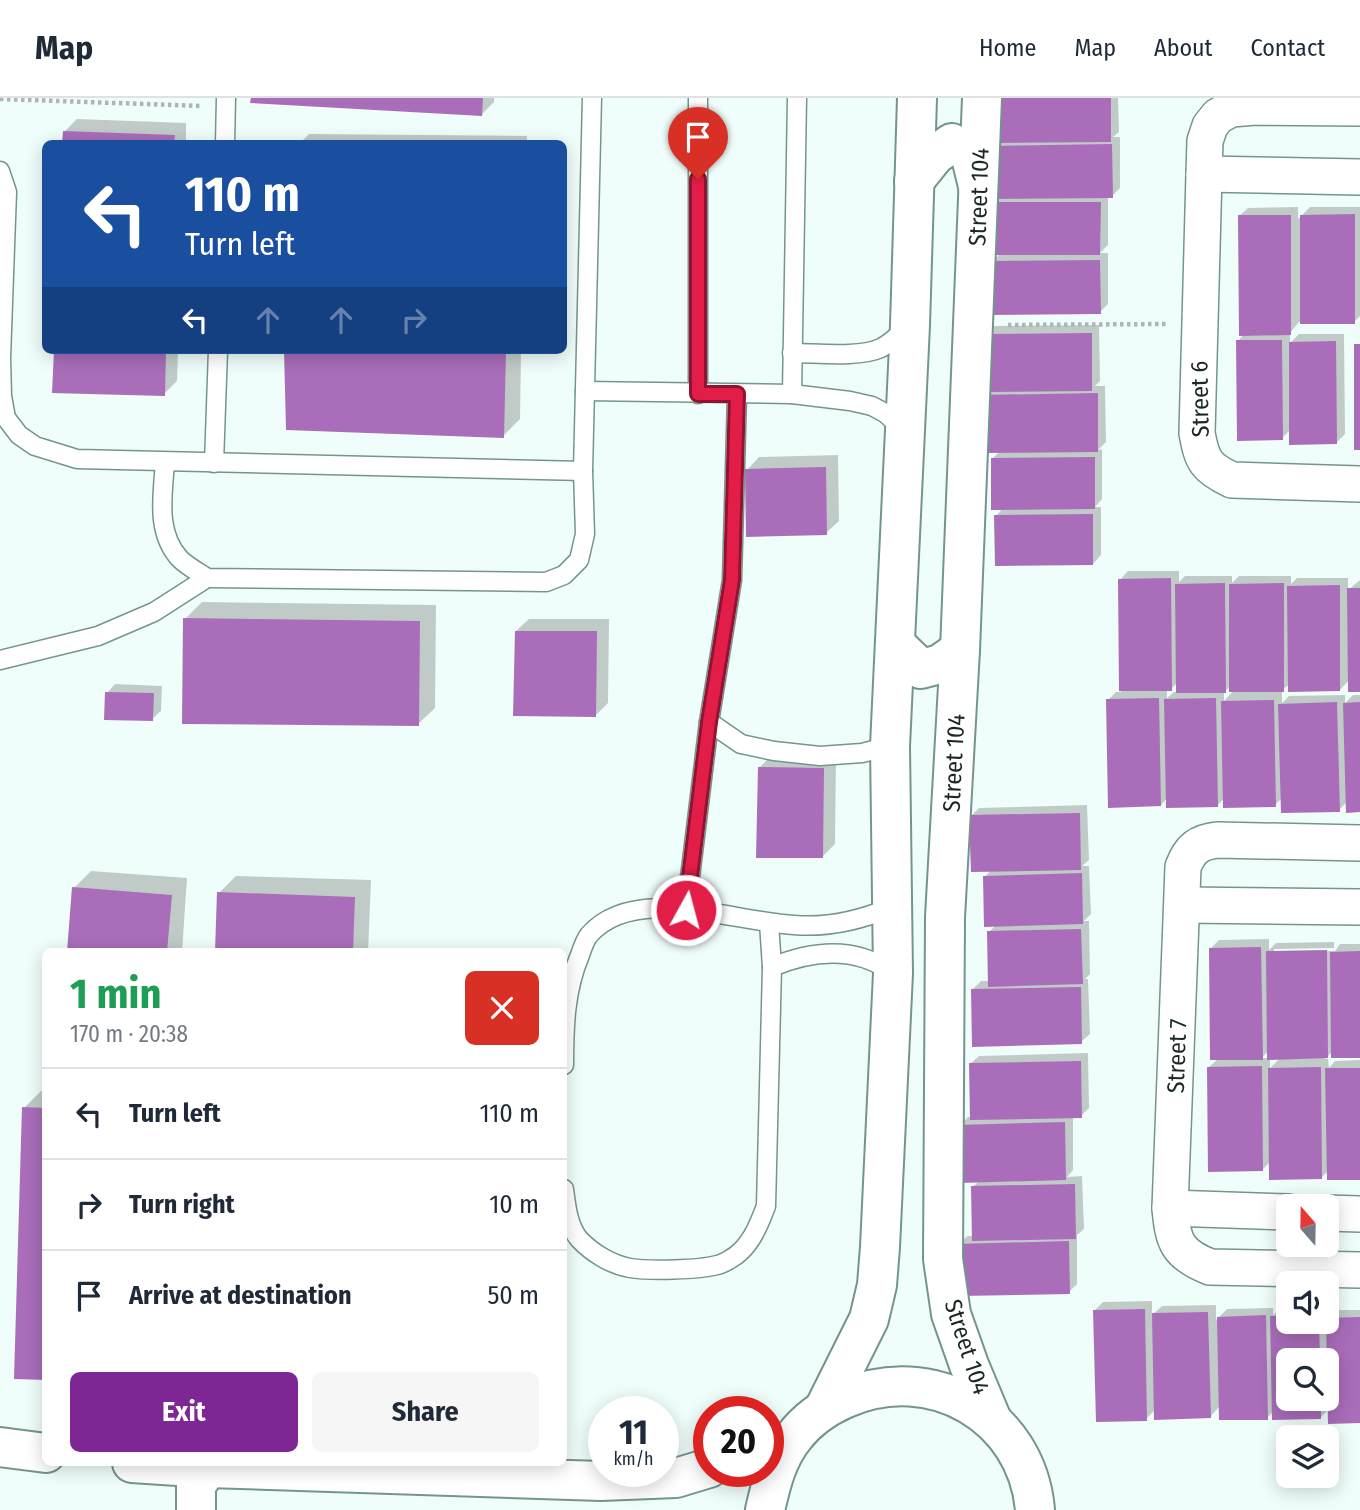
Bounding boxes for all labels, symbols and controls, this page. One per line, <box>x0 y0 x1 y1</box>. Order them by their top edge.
text: Map <box>35 28 93 68</box>
text: Home <box>979 34 1036 62</box>
text: Map <box>1074 34 1116 62</box>
text: About <box>1154 34 1212 62</box>
text: Contact <box>1250 34 1325 62</box>
pin <box>668 107 728 179</box>
icon: arrive <box>679 118 717 156</box>
street label: Street 104 <box>963 147 995 247</box>
text: 110 m <box>185 165 300 224</box>
icon: left <box>70 168 161 259</box>
text: Turn left <box>185 225 295 263</box>
icon: left <box>176 301 214 339</box>
icon: ahead <box>249 301 287 339</box>
icon: ahead <box>322 301 360 339</box>
icon: right <box>395 301 433 339</box>
street label: Street 6 <box>1185 360 1215 438</box>
street label: Street 104 <box>937 713 971 813</box>
position arrow <box>649 873 723 947</box>
text: 1 min <box>70 969 161 1019</box>
button: close <box>465 971 539 1045</box>
street label: Street 7 <box>1162 1018 1192 1094</box>
text: 170 m · 20:38 <box>70 1020 188 1048</box>
icon: left <box>70 1095 108 1133</box>
text: Turn left <box>129 1098 221 1129</box>
text: 110 m <box>479 1098 539 1129</box>
icon: right <box>70 1186 108 1224</box>
text: Turn right <box>129 1189 235 1220</box>
text: 10 m <box>489 1189 539 1220</box>
north arrow <box>1276 1194 1339 1256</box>
map controls <box>1276 1194 1339 1488</box>
button: sound <box>1276 1271 1339 1334</box>
icon: arrive <box>70 1277 108 1315</box>
text: Arrive at destination <box>129 1280 352 1311</box>
text: 50 m <box>487 1280 539 1311</box>
street label: Street 104 <box>939 1296 995 1398</box>
button: search <box>1276 1348 1339 1411</box>
button: Exit <box>70 1372 298 1452</box>
button: Share <box>312 1372 539 1452</box>
speed limit sign: 20 <box>693 1396 784 1487</box>
text: 11 <box>619 1411 648 1453</box>
button: layers <box>1276 1425 1339 1488</box>
text: km/h <box>613 1448 654 1470</box>

